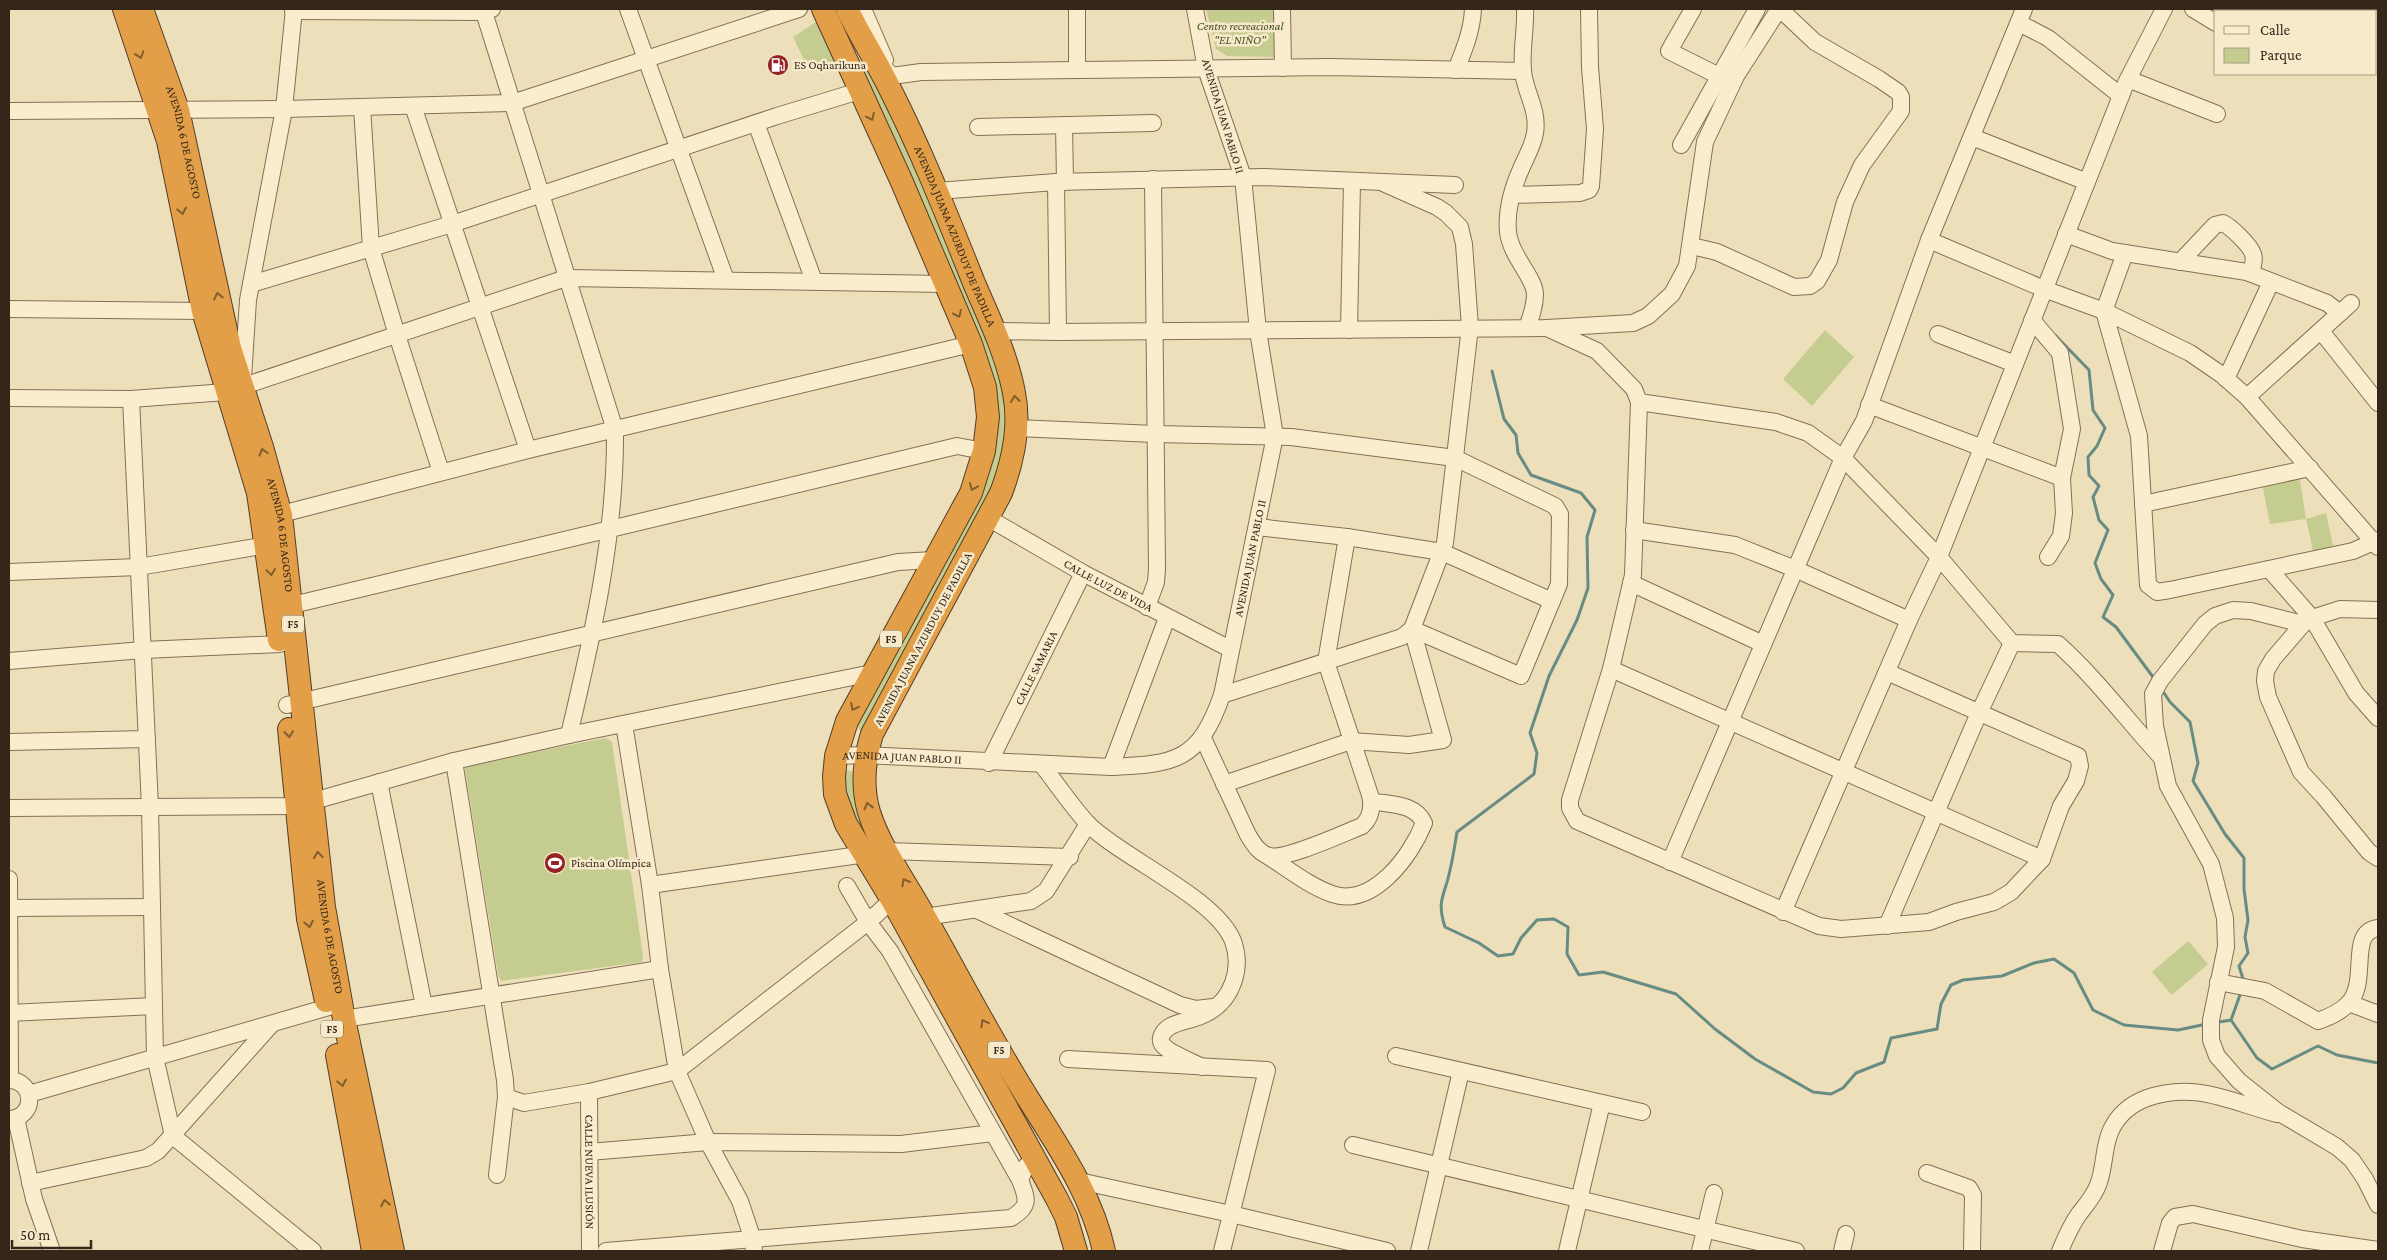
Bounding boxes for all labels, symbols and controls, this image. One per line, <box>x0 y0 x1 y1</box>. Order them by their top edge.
legend <box>2214 10 2377 75</box>
park label: Centro recreacional "EL NIÑO" <box>1197 19 1284 47</box>
text: Calle <box>2260 22 2291 38</box>
text: Parque <box>2260 47 2302 64</box>
one-way arrow <box>134 50 144 59</box>
fuel station icon: ES Oqharikuna <box>766 53 790 77</box>
street label: AVENIDA JUAN PABLO II <box>1199 57 1247 175</box>
place label: ES Oqharikuna <box>794 58 866 72</box>
street label: AVENIDA 6 DE AGOSTO <box>163 84 204 200</box>
one-way arrow <box>865 112 876 121</box>
street label: AVENIDA JUANA AZURDUY DE PADILLA <box>911 144 999 329</box>
one-way arrow <box>177 207 187 216</box>
one-way arrow <box>214 291 224 300</box>
one-way arrow <box>951 309 962 318</box>
one-way arrow <box>1010 395 1021 403</box>
one-way arrow <box>259 448 269 456</box>
street label: AVENIDA 6 DE AGOSTO <box>264 476 296 593</box>
one-way arrow <box>968 482 979 491</box>
street label: AVENIDA JUAN PABLO II <box>1231 498 1269 618</box>
street label: AVENIDA JUANA AZURDUY DE PADILLA <box>871 550 975 728</box>
street label: CALLE LUZ DE VIDA <box>1061 556 1155 615</box>
one-way arrow <box>265 569 276 577</box>
road number: F5 <box>282 616 304 632</box>
street label: CALLE SAMARIA <box>1012 628 1060 707</box>
road number: F5 <box>880 630 902 648</box>
one-way arrow <box>850 702 861 711</box>
one-way arrow <box>284 730 295 738</box>
street label: AVENIDA JUAN PABLO II <box>842 748 962 767</box>
one-way arrow <box>863 801 874 810</box>
one-way arrow <box>313 851 324 859</box>
sports icon: Piscina Olímpica <box>543 851 567 875</box>
place label: Piscina Olímpica <box>571 856 652 870</box>
one-way arrow <box>901 878 911 887</box>
street label: AVENIDA 6 DE AGOSTO <box>314 879 346 995</box>
one-way arrow <box>303 919 314 928</box>
one-way arrow <box>980 1020 990 1029</box>
road number: F5 <box>321 1021 343 1038</box>
road number: F5 <box>988 1042 1010 1058</box>
one-way arrow <box>336 1078 347 1087</box>
street label: CALLE NUEVA ILUSIÓN <box>582 1115 597 1229</box>
one-way arrow <box>380 1199 390 1208</box>
scale bar <box>12 1218 91 1250</box>
text: 50 m <box>20 1227 50 1243</box>

